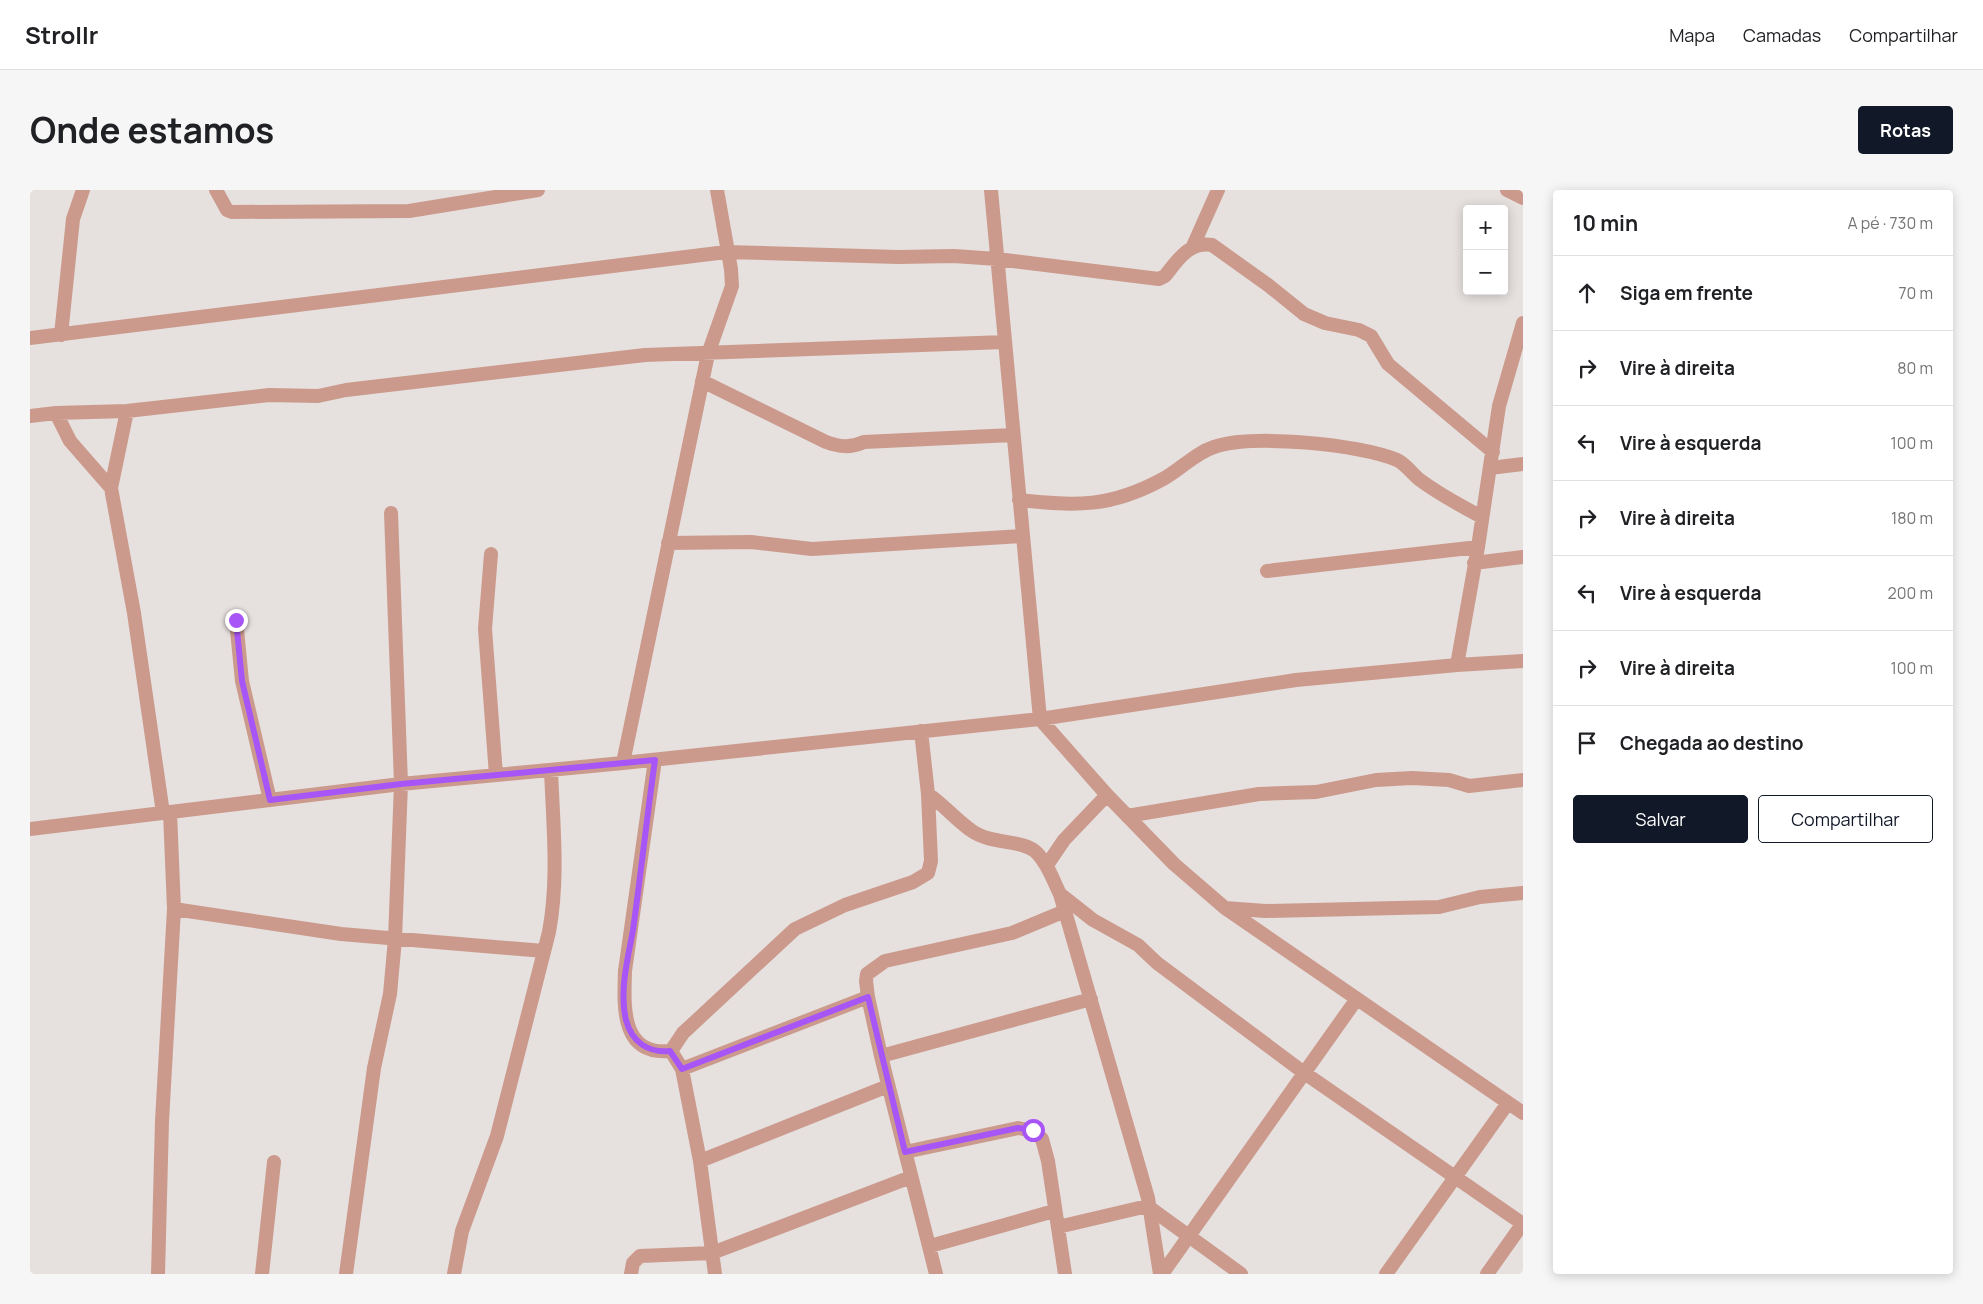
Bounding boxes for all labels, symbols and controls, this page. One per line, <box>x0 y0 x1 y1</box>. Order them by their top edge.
text: Strollr <box>25 18 98 51</box>
text: Mapa <box>1669 23 1715 47</box>
text: Camadas <box>1743 23 1821 47</box>
text: Compartilhar <box>1849 23 1958 47</box>
text: Onde estamos <box>30 106 274 154</box>
button: Rotas <box>1858 106 1953 154</box>
map controls <box>1463 205 1508 295</box>
button: + <box>1463 205 1508 250</box>
text: 10 min <box>1573 209 1638 237</box>
text: A pé · 730 m <box>1847 212 1933 234</box>
button: − <box>1463 250 1508 295</box>
icon: ahead <box>1573 279 1601 307</box>
text: Siga em frente <box>1620 280 1753 306</box>
text: 70 m <box>1898 282 1933 304</box>
icon: right <box>1573 354 1601 382</box>
text: Vire à direita <box>1620 355 1735 381</box>
text: 80 m <box>1897 357 1933 379</box>
icon: left <box>1573 429 1601 457</box>
text: Vire à esquerda <box>1620 430 1761 456</box>
text: 100 m <box>1890 432 1933 454</box>
icon: right <box>1573 504 1601 532</box>
text: Vire à direita <box>1620 505 1735 531</box>
text: 180 m <box>1891 507 1933 529</box>
icon: left <box>1573 579 1601 607</box>
text: Vire à esquerda <box>1620 580 1761 606</box>
text: 200 m <box>1888 582 1933 604</box>
route end <box>225 609 248 632</box>
icon: right <box>1573 654 1601 682</box>
text: Vire à direita <box>1620 655 1735 681</box>
text: 100 m <box>1890 657 1933 679</box>
icon: arrive <box>1573 729 1601 757</box>
text: Chegada ao destino <box>1620 730 1803 756</box>
button: Salvar <box>1573 795 1748 843</box>
button: Compartilhar <box>1758 795 1933 843</box>
route start <box>1022 1119 1045 1142</box>

